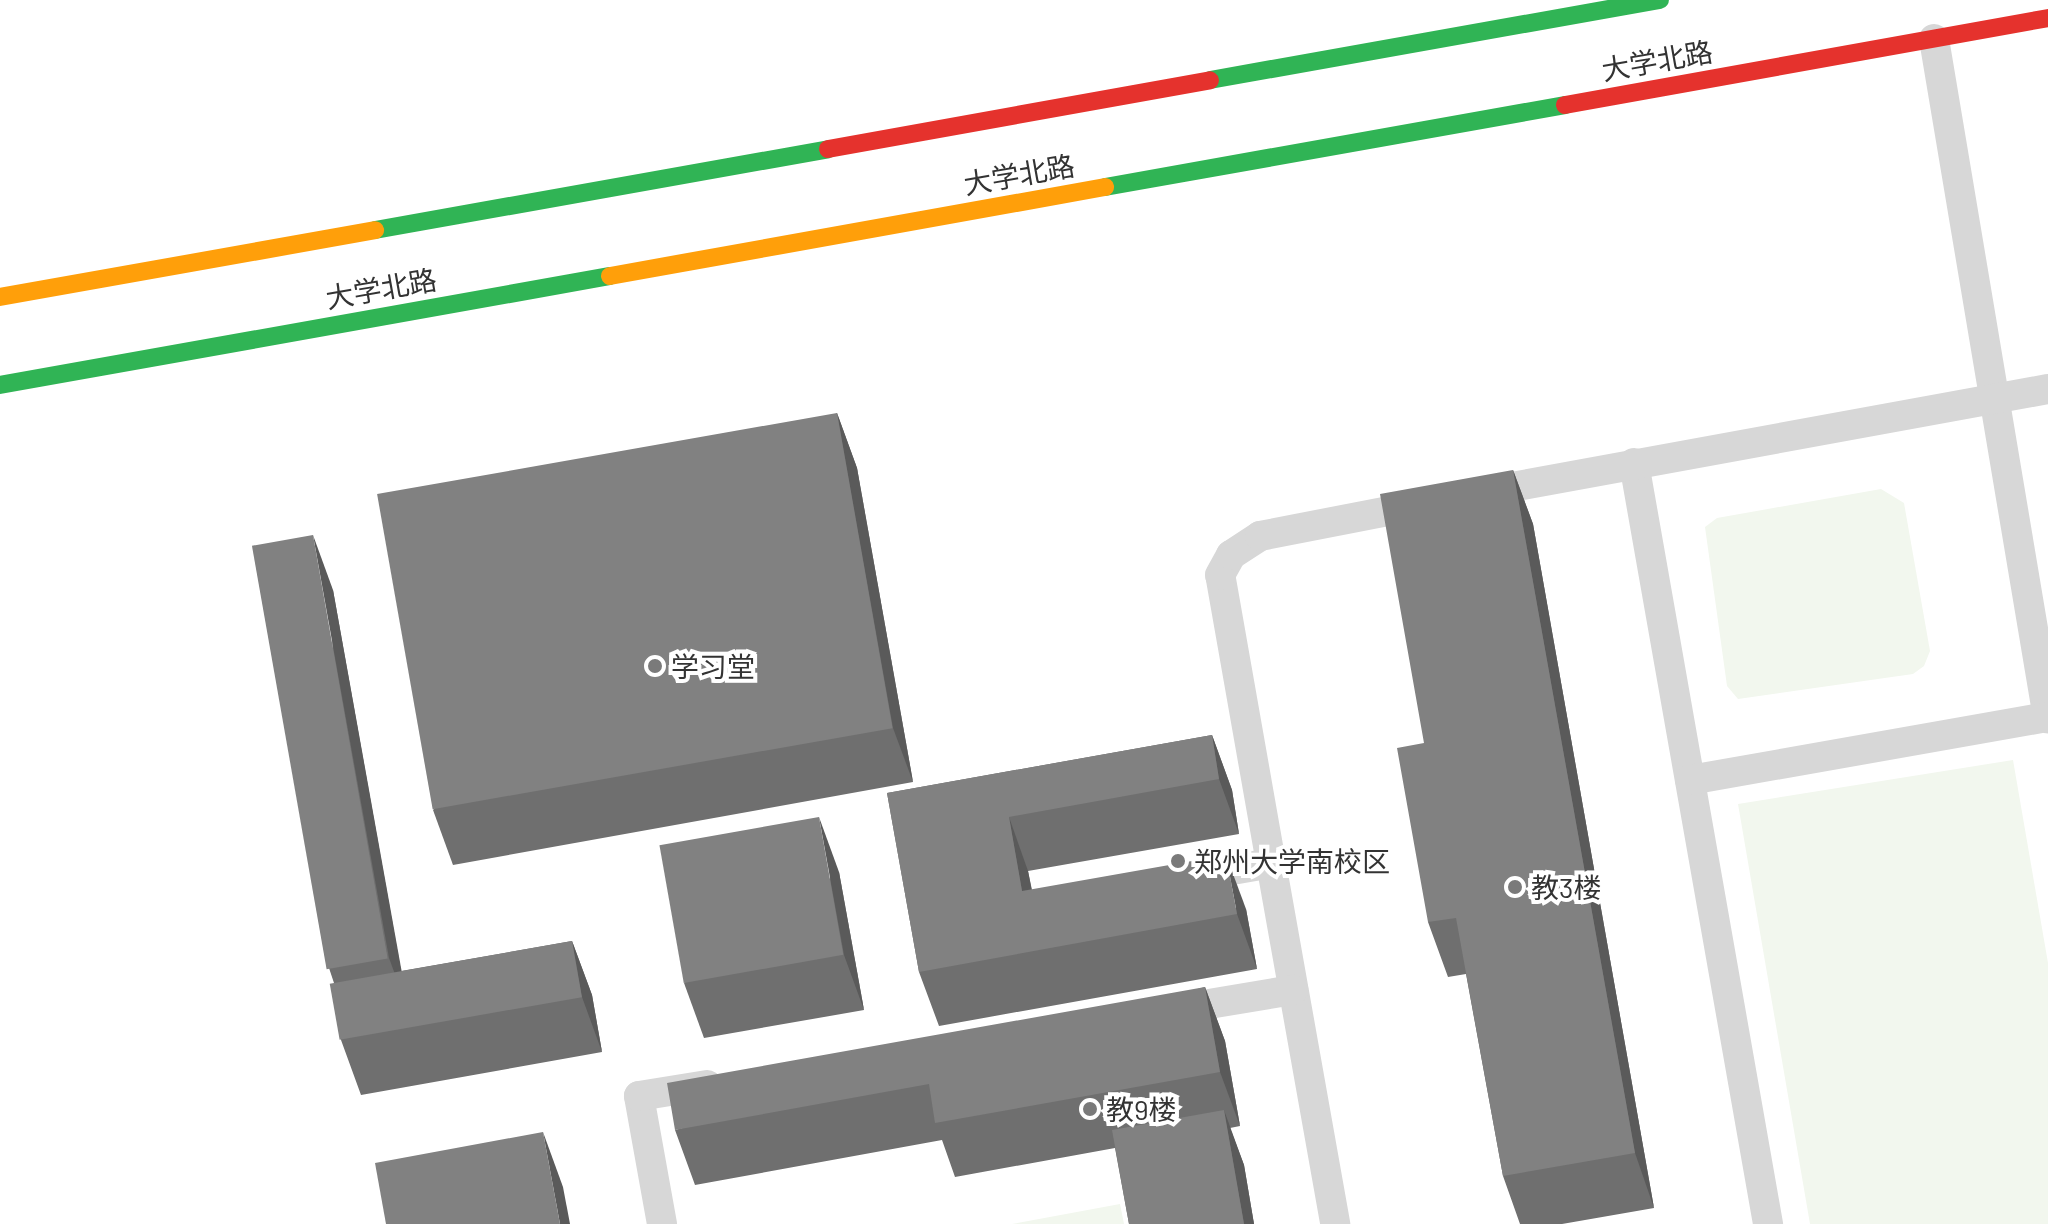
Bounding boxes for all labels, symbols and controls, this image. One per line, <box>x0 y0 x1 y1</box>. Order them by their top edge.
street label: 大学北路 <box>1599 34 1715 86</box>
street label: 大学北路 <box>961 148 1077 200</box>
street label: 大学北路 <box>323 262 439 314</box>
place label: 学习堂 <box>671 649 755 683</box>
marker: 学习堂 <box>646 657 664 675</box>
place label: 郑州大学南校区 <box>1194 844 1390 878</box>
marker: 郑州大学南校区 <box>1169 852 1187 870</box>
place label: 教3楼 <box>1531 870 1601 904</box>
marker: 教3楼 <box>1506 878 1524 896</box>
place label: 教9楼 <box>1106 1092 1177 1126</box>
marker: 教9楼 <box>1081 1100 1099 1118</box>

